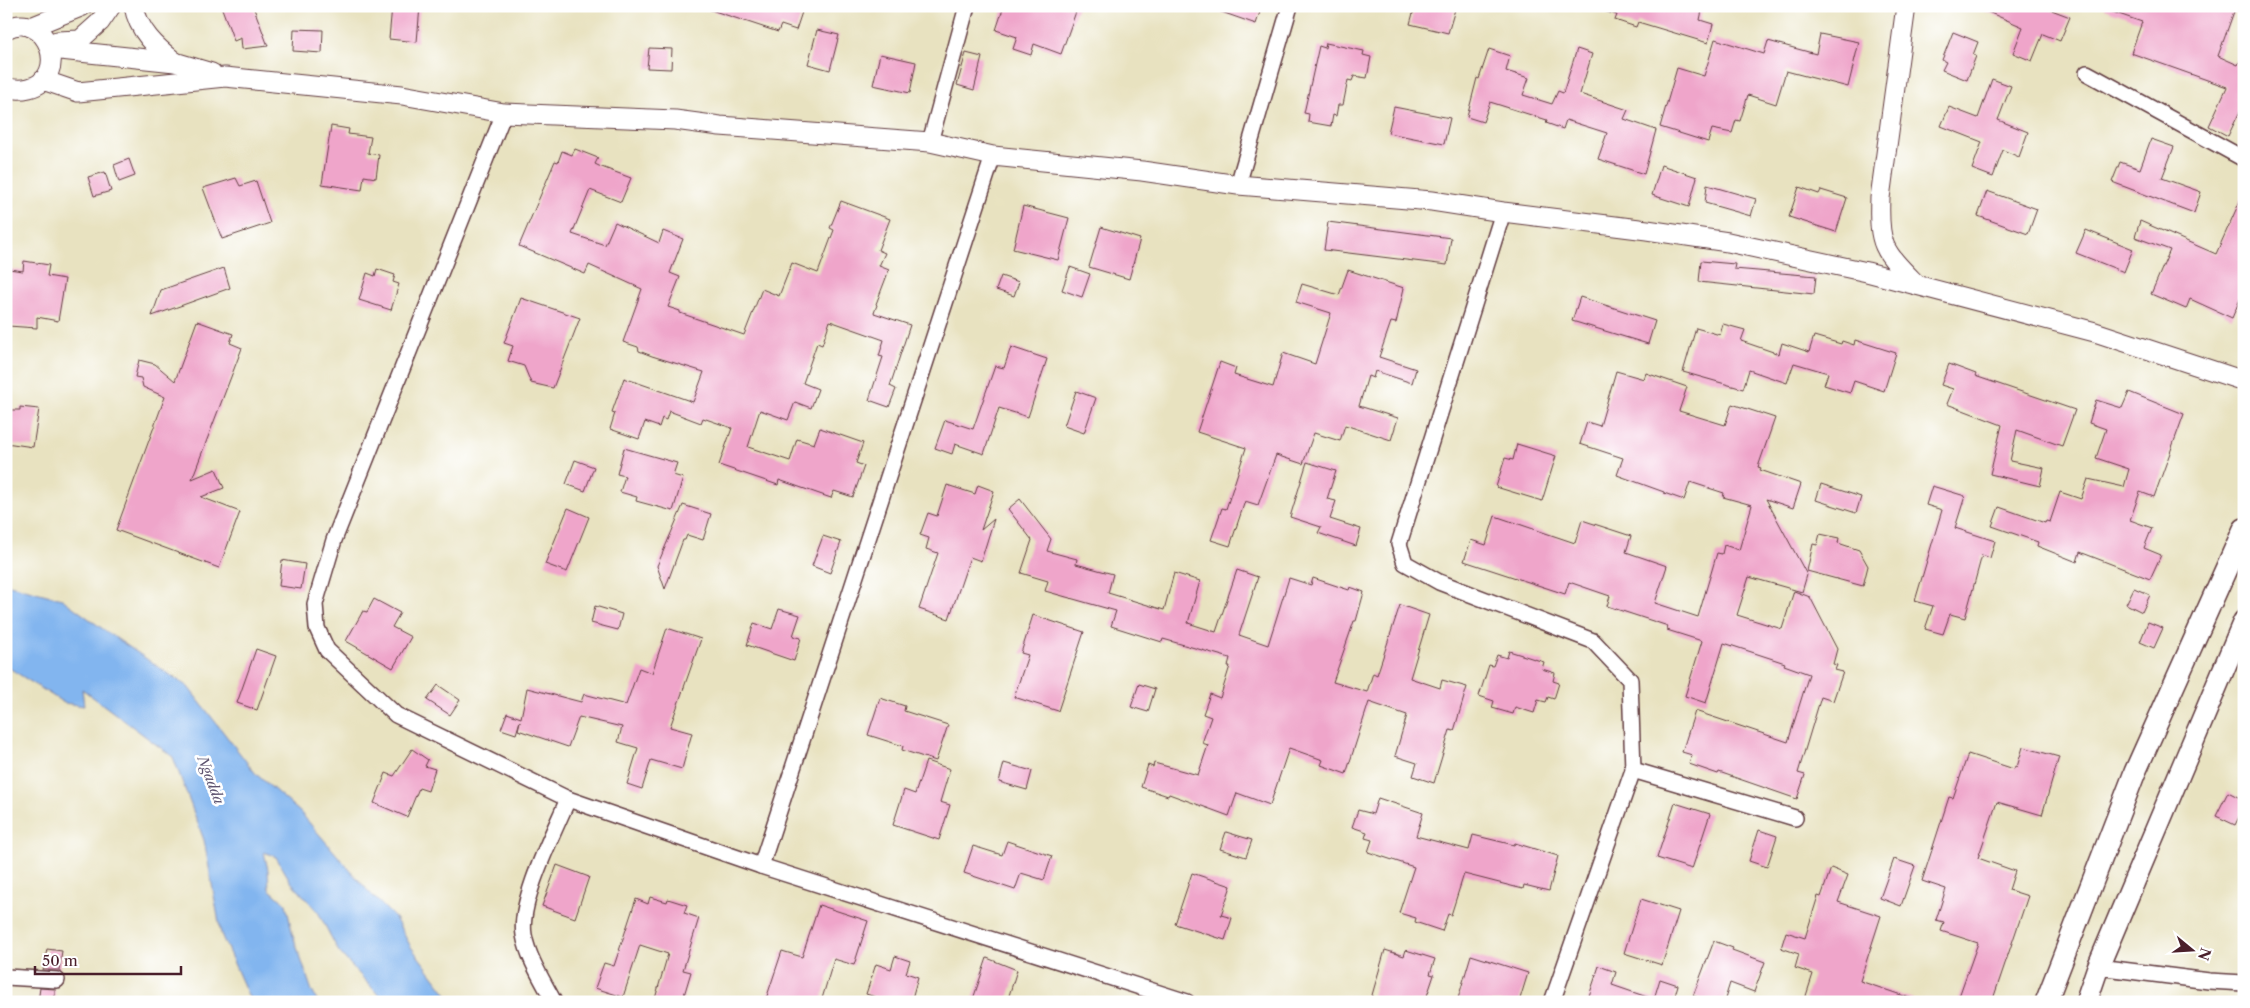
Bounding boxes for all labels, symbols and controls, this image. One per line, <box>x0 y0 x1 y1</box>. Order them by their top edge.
water label: Ngadda <box>193 752 229 807</box>
north arrow <box>2168 926 2218 976</box>
scale bar <box>35 943 181 975</box>
text: N <box>2194 945 2215 963</box>
text: 50 m <box>42 951 78 970</box>

